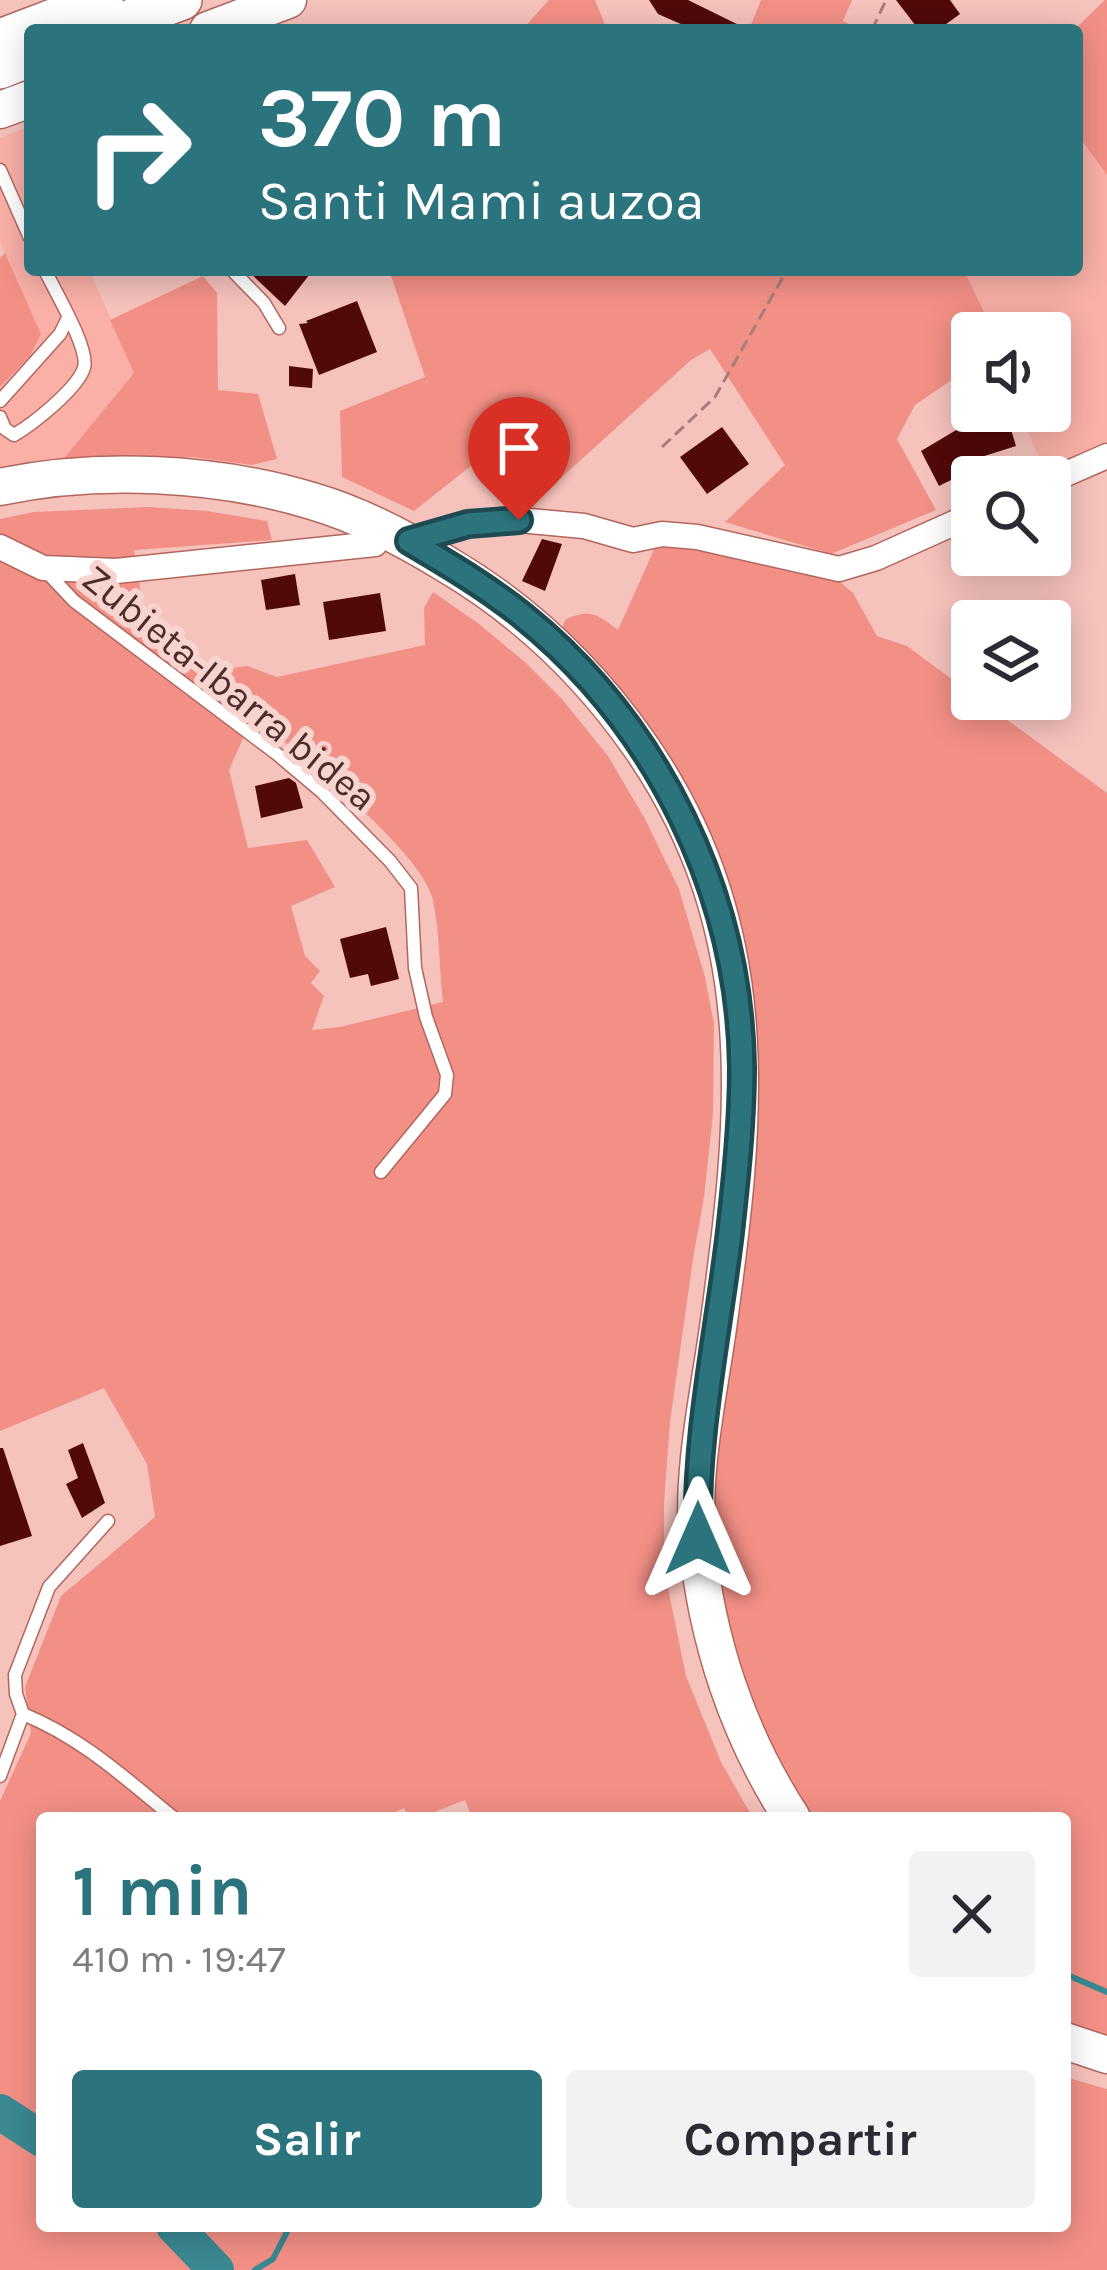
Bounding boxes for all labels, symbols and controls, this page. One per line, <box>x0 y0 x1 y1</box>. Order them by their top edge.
text: 370 m <box>258 69 506 167</box>
icon: right <box>60 72 216 228</box>
text: Santi Mami auzoa <box>258 169 704 233</box>
map controls <box>951 312 1071 720</box>
button: sound <box>951 312 1071 432</box>
pin <box>468 397 570 520</box>
icon: arrive <box>486 415 552 481</box>
button: search <box>951 456 1071 576</box>
street label: Zubieta-Ibarra bidea <box>73 555 386 820</box>
button: layers <box>951 600 1071 720</box>
position arrow <box>635 1476 761 1602</box>
text: 1 min <box>72 1849 253 1933</box>
button: close <box>909 1851 1035 1977</box>
text: 410 m · 19:47 <box>72 1936 286 1982</box>
button: Salir <box>72 2070 542 2208</box>
button: Compartir <box>566 2070 1035 2208</box>

